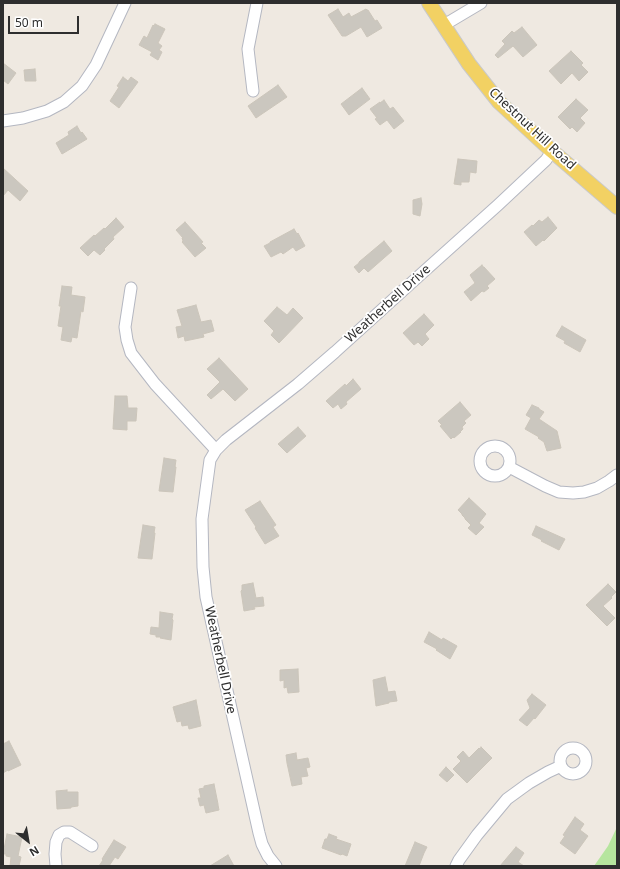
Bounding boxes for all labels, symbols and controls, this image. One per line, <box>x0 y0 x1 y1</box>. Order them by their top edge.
scale bar <box>10 8 81 34</box>
text: 50 m <box>15 14 43 31</box>
street label: Chestnut Hill Road <box>485 85 579 173</box>
street label: Weatherbell Drive <box>342 262 434 346</box>
street label: Weatherbell Drive <box>201 605 239 715</box>
north arrow <box>8 821 48 861</box>
text: N <box>27 843 42 860</box>

